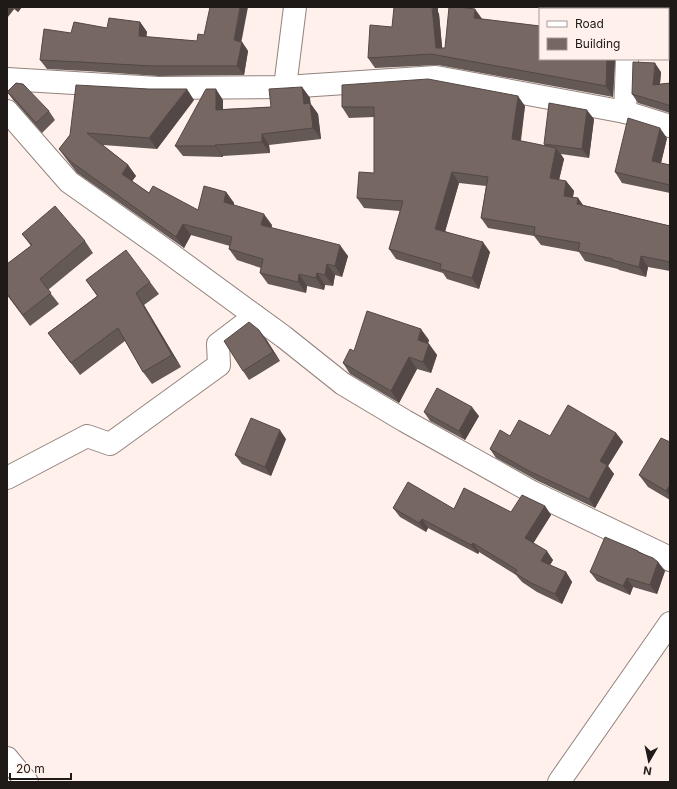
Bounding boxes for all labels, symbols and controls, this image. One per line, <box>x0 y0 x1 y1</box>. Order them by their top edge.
legend <box>539 8 669 60</box>
text: Road <box>575 16 604 31</box>
text: Building <box>575 36 620 51</box>
north arrow <box>629 741 669 781</box>
scale bar <box>10 755 71 781</box>
text: 20 m <box>16 761 45 776</box>
text: N <box>642 763 653 778</box>

